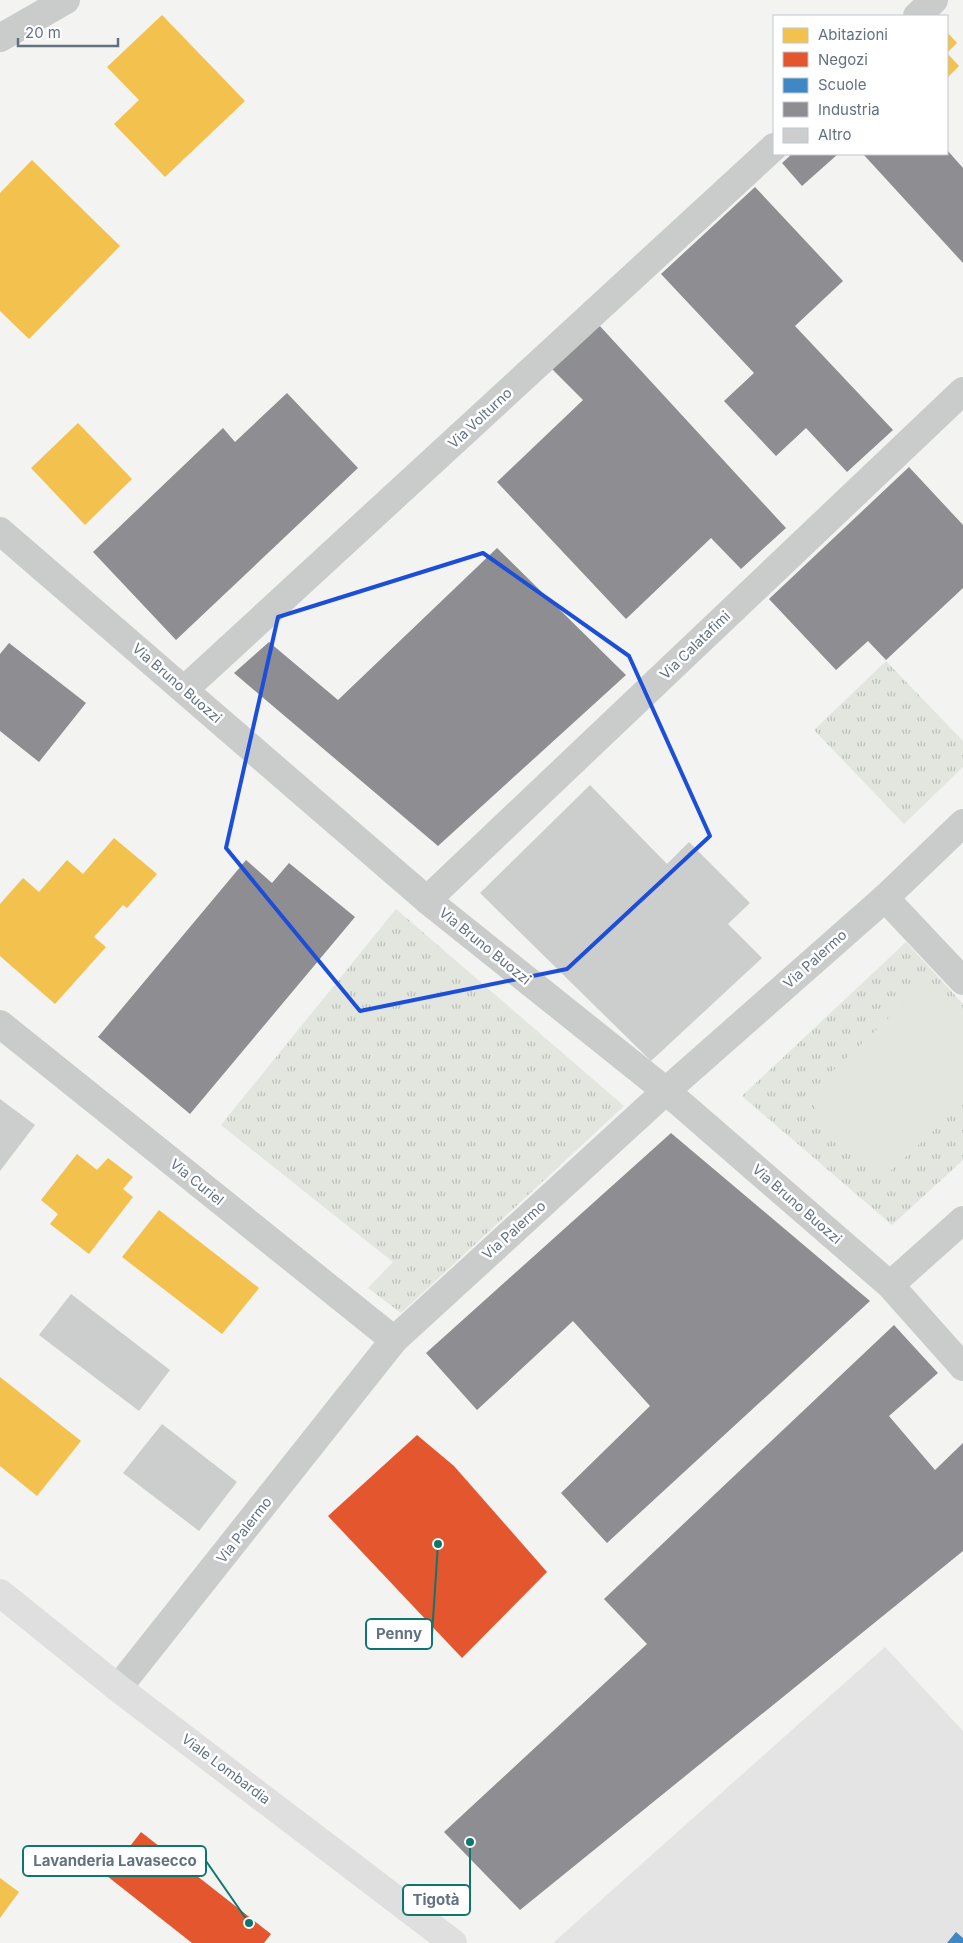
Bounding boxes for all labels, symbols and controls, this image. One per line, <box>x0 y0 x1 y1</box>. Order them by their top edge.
scale bar <box>18 15 118 47</box>
legend <box>773 15 948 155</box>
text: 20 m <box>25 23 61 42</box>
text: Abitazioni <box>818 25 888 44</box>
text: Negozi <box>818 50 868 69</box>
text: Scuole <box>818 75 866 94</box>
text: Industria <box>818 100 880 119</box>
text: Altro <box>818 125 852 144</box>
street label: Via Volturno <box>444 384 515 451</box>
street label: Via Calatafimi <box>656 607 733 682</box>
street label: Via Bruno Buozzi <box>129 639 225 726</box>
street label: Via Bruno Buozzi <box>436 904 534 988</box>
street label: Via Palermo <box>779 926 850 991</box>
street label: Via Curiel <box>167 1155 227 1208</box>
street label: Via Bruno Buozzi <box>749 1160 845 1247</box>
street label: Via Palermo <box>478 1197 549 1262</box>
street label: Via Palermo <box>212 1493 275 1566</box>
callout: Penny <box>366 1619 432 1649</box>
text: Penny <box>376 1624 422 1643</box>
street label: Viale Lombardia <box>179 1730 274 1807</box>
callout: Lavanderia Lavasecco <box>23 1846 206 1876</box>
text: Lavanderia Lavasecco <box>33 1851 197 1870</box>
callout: Tigotà <box>403 1885 470 1915</box>
text: Tigotà <box>412 1890 460 1909</box>

